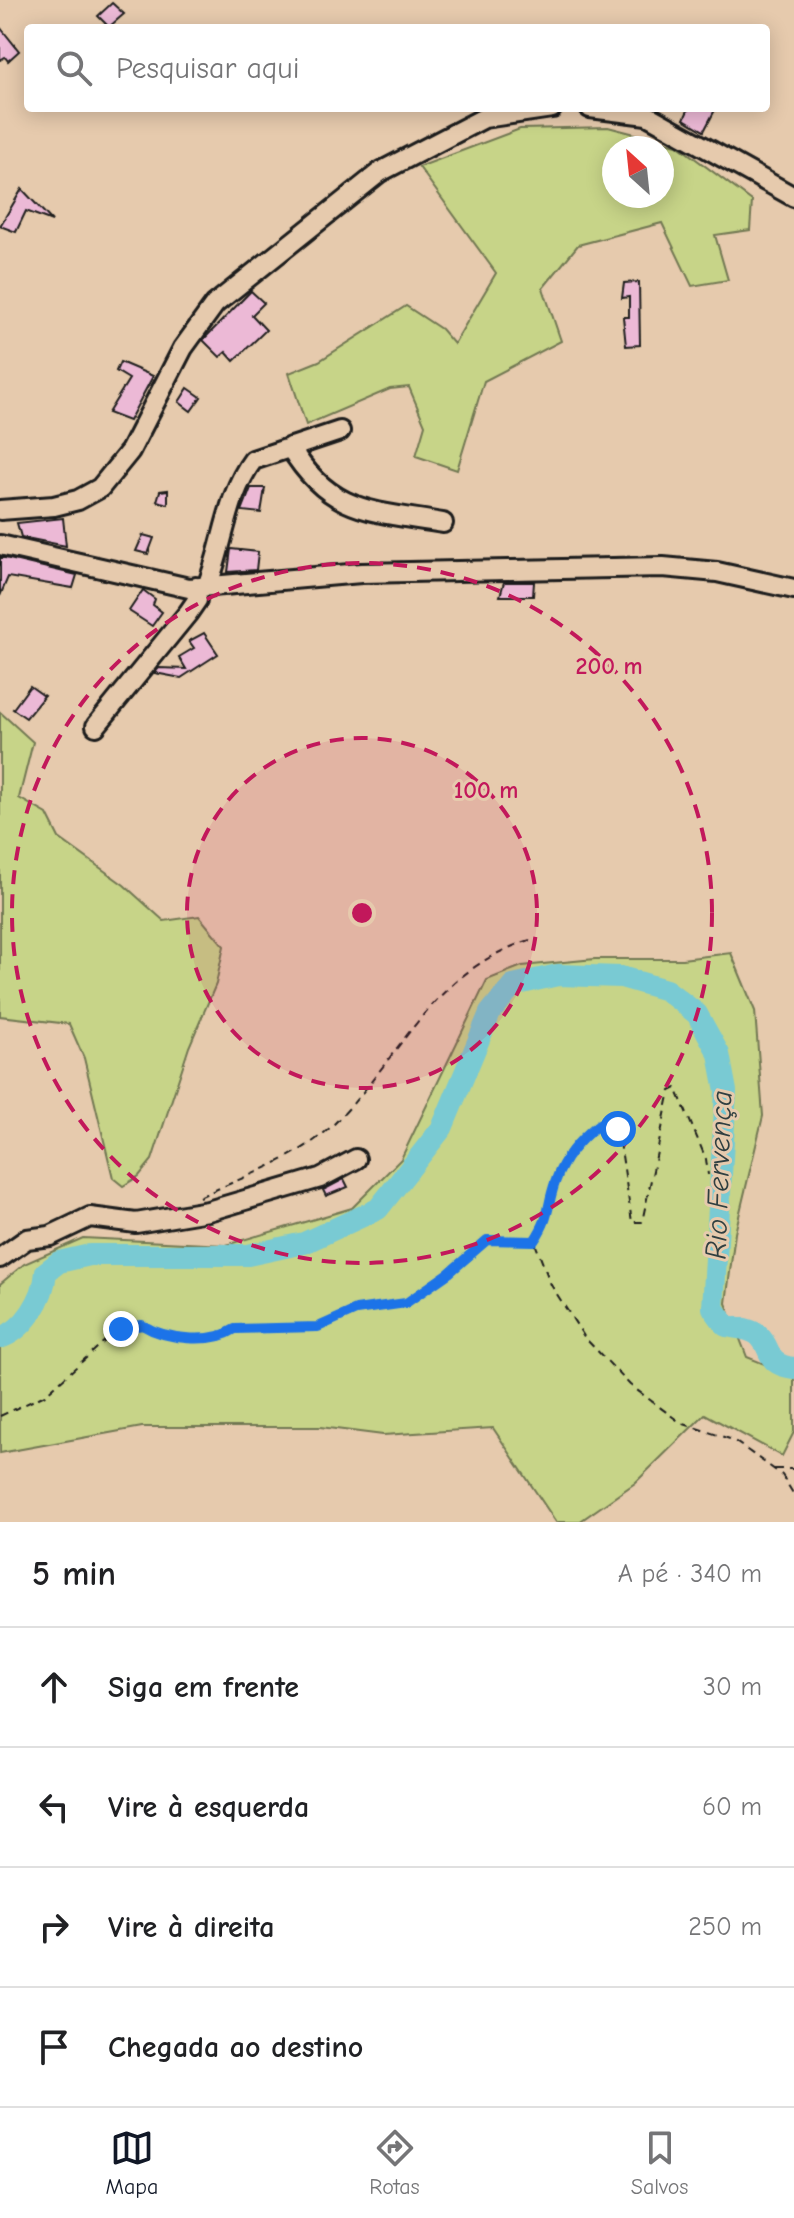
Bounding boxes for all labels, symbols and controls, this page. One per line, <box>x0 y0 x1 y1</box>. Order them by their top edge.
search box <box>24 24 770 112</box>
icon: search <box>52 46 96 90</box>
text: Pesquisar aqui <box>116 51 299 86</box>
north arrow <box>602 136 674 208</box>
text: 200 m <box>575 652 643 680</box>
text: 100 m <box>454 776 518 804</box>
centre of rings <box>348 899 376 927</box>
water label: Rio Fervença <box>699 1090 739 1260</box>
route start <box>600 1111 636 1147</box>
route end <box>103 1311 139 1347</box>
text: 5 min <box>32 1554 116 1594</box>
text: A pé · 340 m <box>618 1559 762 1589</box>
icon: ahead <box>32 1665 76 1709</box>
text: Siga em frente <box>108 1670 299 1705</box>
text: 30 m <box>703 1672 762 1702</box>
icon: left <box>32 1785 76 1829</box>
text: Vire à esquerda <box>108 1790 309 1825</box>
text: 60 m <box>702 1792 762 1822</box>
icon: right <box>32 1905 76 1949</box>
text: Vire à direita <box>108 1910 274 1945</box>
text: 250 m <box>688 1912 762 1942</box>
icon: arrive <box>32 2025 76 2069</box>
text: Chegada ao destino <box>108 2030 363 2065</box>
tab: Mapa <box>106 2126 158 2200</box>
tab: Rotas <box>369 2126 420 2200</box>
tab: Salvos <box>631 2126 689 2200</box>

